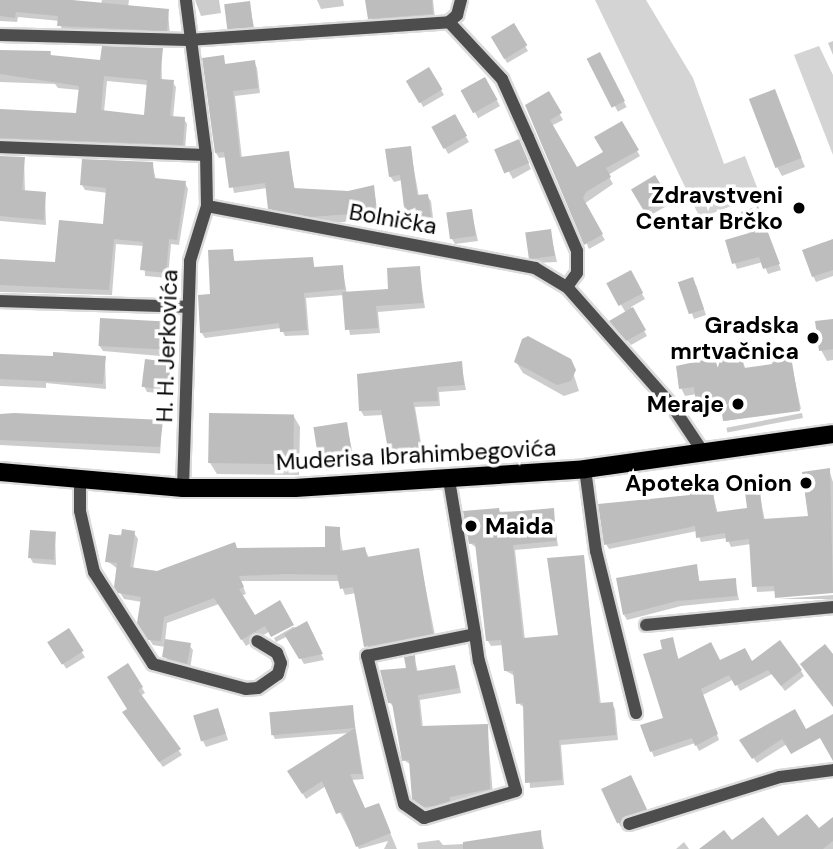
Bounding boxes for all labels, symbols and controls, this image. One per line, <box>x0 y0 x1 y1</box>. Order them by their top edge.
place label: Zdravstveni Centar Brčko <box>636 181 783 235</box>
street label: Bolnička <box>347 198 439 240</box>
marker: Zdravstveni Centar Brčko <box>789 198 809 218</box>
street label: H. H. Jerkovića <box>151 269 183 423</box>
place label: Gradska mrtvačnica <box>670 311 799 365</box>
marker: Gradska mrtvačnica <box>805 330 821 346</box>
place label: Meraje <box>647 390 724 418</box>
marker: Meraje <box>730 396 746 412</box>
street label: Muderisa Ibrahimbegovića <box>275 434 557 476</box>
place label: Apoteka Onion <box>625 469 792 497</box>
marker: Apoteka Onion <box>798 475 814 491</box>
place label: Maida <box>485 512 554 540</box>
marker: Maida <box>463 518 479 534</box>

